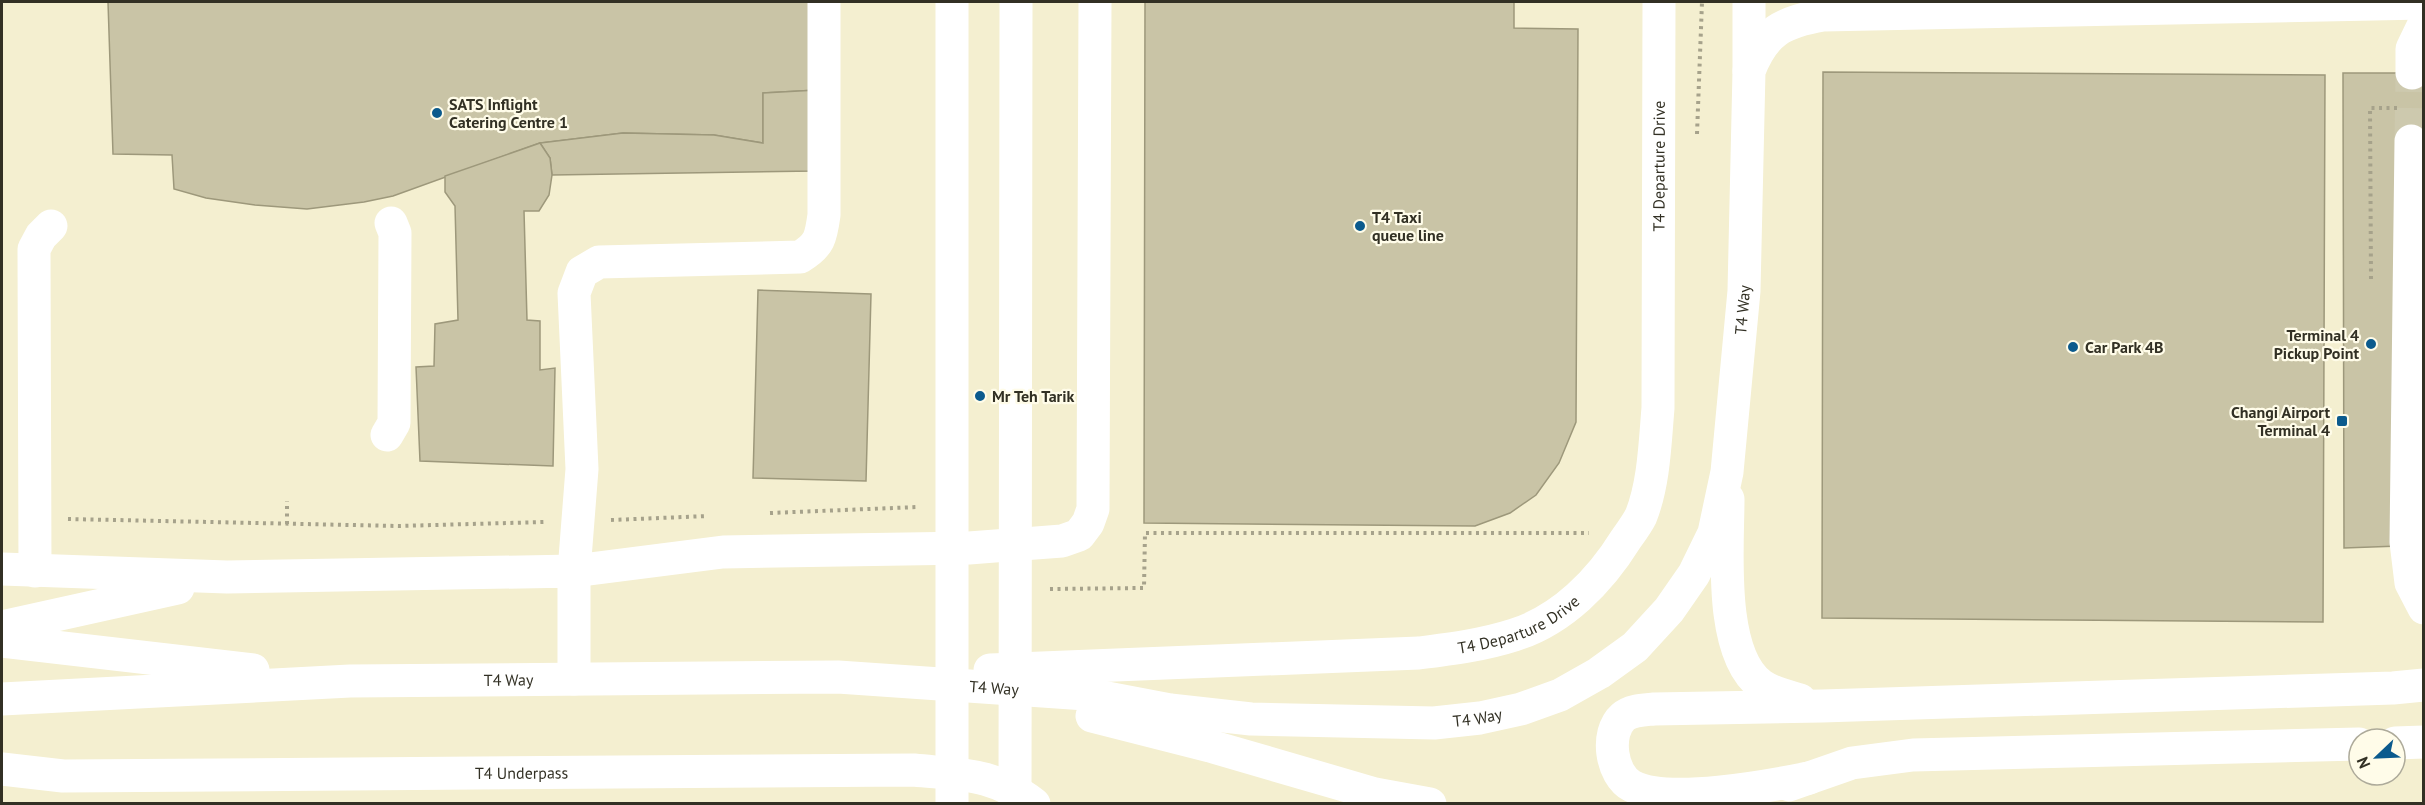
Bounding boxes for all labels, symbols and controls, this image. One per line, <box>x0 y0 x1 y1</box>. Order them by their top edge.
place label: SATS Inflight Catering Centre 1 <box>449 94 568 132</box>
street label: T4 Departure Drive <box>1648 100 1669 231</box>
marker: SATS Inflight Catering Centre 1 <box>430 106 444 120</box>
place label: T4 Taxi queue line <box>1372 207 1444 245</box>
marker: T4 Taxi queue line <box>1353 219 1367 233</box>
street label: T4 Way <box>1730 284 1754 335</box>
place label: Terminal 4 Pickup Point <box>2274 325 2359 363</box>
place label: Car Park 4B <box>2085 337 2164 357</box>
marker: Terminal 4 Pickup Point <box>2364 337 2378 351</box>
marker: Car Park 4B <box>2066 340 2080 354</box>
place label: Mr Teh Tarik <box>992 386 1075 406</box>
marker: Mr Teh Tarik <box>973 389 987 403</box>
place label: Changi Airport Terminal 4 <box>2231 402 2330 440</box>
marker: Changi Airport Terminal 4 <box>2335 414 2349 428</box>
street label: T4 Departure Drive <box>1456 591 1583 658</box>
street label: T4 Way <box>484 669 534 690</box>
street label: T4 Way <box>969 676 1020 699</box>
street label: T4 Way <box>1452 703 1505 731</box>
north arrow <box>2347 727 2407 787</box>
text: N <box>2352 754 2374 772</box>
street label: T4 Underpass <box>475 762 569 783</box>

